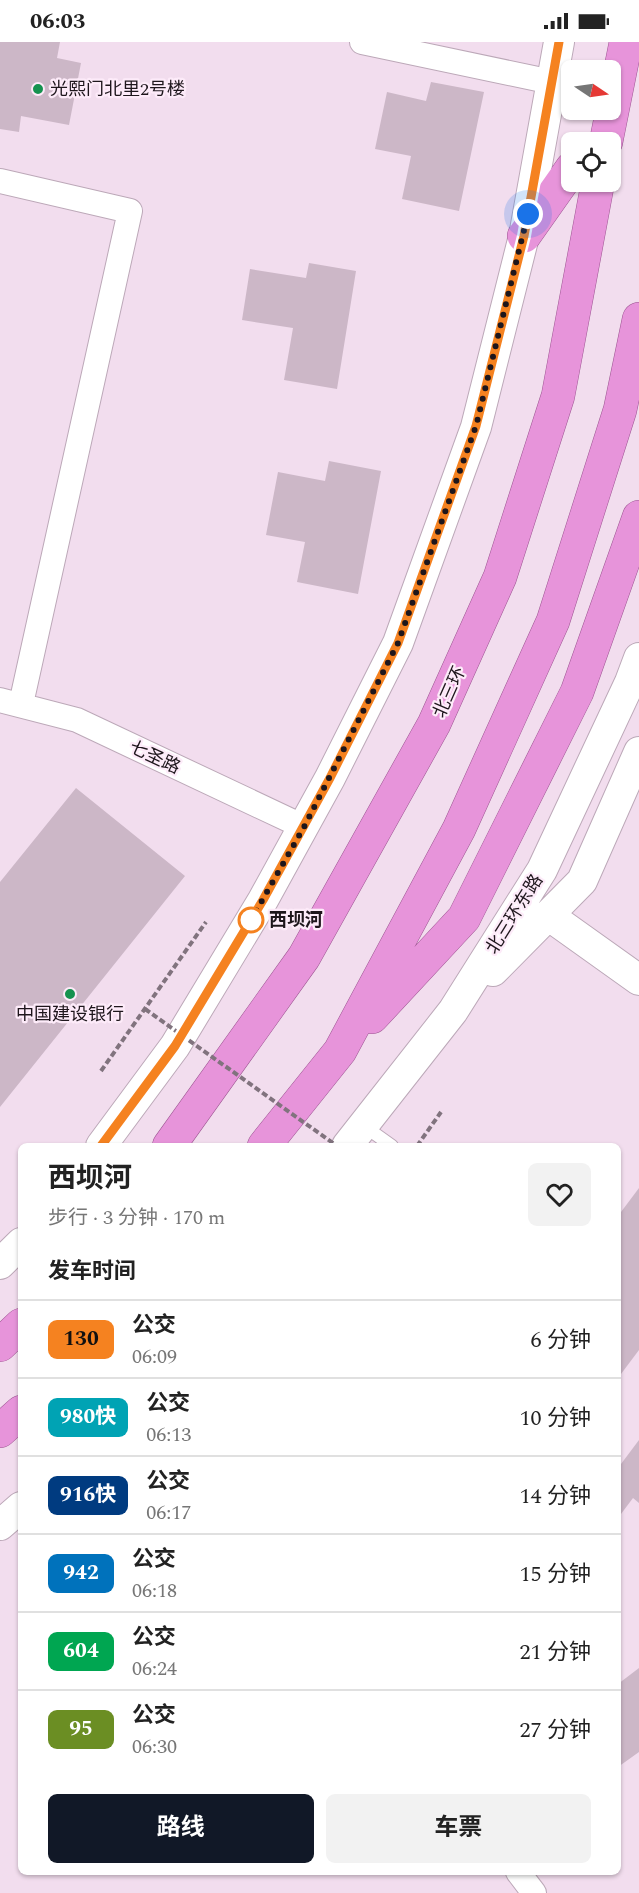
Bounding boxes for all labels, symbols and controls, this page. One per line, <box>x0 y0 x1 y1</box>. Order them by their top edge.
text: 06:03 <box>30 5 85 38</box>
north arrow <box>561 60 621 120</box>
map controls <box>561 60 621 192</box>
place label: 光熙门北里2号楼 <box>50 76 185 103</box>
marker: 光熙门北里2号楼 <box>31 82 45 96</box>
button: locate <box>561 132 621 192</box>
your location <box>513 199 543 229</box>
street label: 北三环 <box>426 662 473 722</box>
street label: 七圣路 <box>125 734 185 781</box>
street label: 北三环东路 <box>479 869 550 960</box>
marker: 西坝河 <box>238 907 264 933</box>
place label: 西坝河 <box>269 907 323 934</box>
marker: 中国建设银行 <box>63 987 77 1001</box>
place label: 中国建设银行 <box>16 1001 124 1028</box>
text: 西坝河 <box>48 1157 132 1200</box>
button: heart <box>528 1163 591 1226</box>
text: 步行 · 3 分钟 · 170 m <box>48 1203 225 1233</box>
text: 发车时间 <box>48 1255 136 1288</box>
text: 公交 <box>132 1309 176 1342</box>
text: 130 <box>63 1323 99 1355</box>
text: 6 分钟 <box>530 1324 591 1357</box>
text: 06:09 <box>132 1342 177 1372</box>
text: 公交 <box>146 1387 190 1420</box>
text: 980快 <box>60 1401 116 1433</box>
text: 10 分钟 <box>519 1402 591 1435</box>
text: 06:13 <box>146 1420 191 1450</box>
text: 公交 <box>146 1465 190 1498</box>
text: 916快 <box>60 1479 116 1511</box>
text: 14 分钟 <box>519 1480 591 1513</box>
text: 06:17 <box>146 1498 191 1528</box>
text: 公交 <box>132 1543 176 1576</box>
text: 942 <box>63 1557 99 1589</box>
text: 15 分钟 <box>519 1558 591 1591</box>
text: 06:18 <box>132 1576 177 1606</box>
text: 公交 <box>132 1621 176 1654</box>
text: 604 <box>63 1635 99 1667</box>
text: 21 分钟 <box>519 1636 591 1669</box>
text: 06:24 <box>132 1654 177 1684</box>
text: 公交 <box>132 1699 176 1732</box>
text: 95 <box>69 1713 93 1745</box>
text: 27 分钟 <box>519 1714 591 1747</box>
text: 06:30 <box>132 1732 177 1762</box>
button: 路线 <box>48 1794 314 1863</box>
button: 车票 <box>326 1794 591 1863</box>

